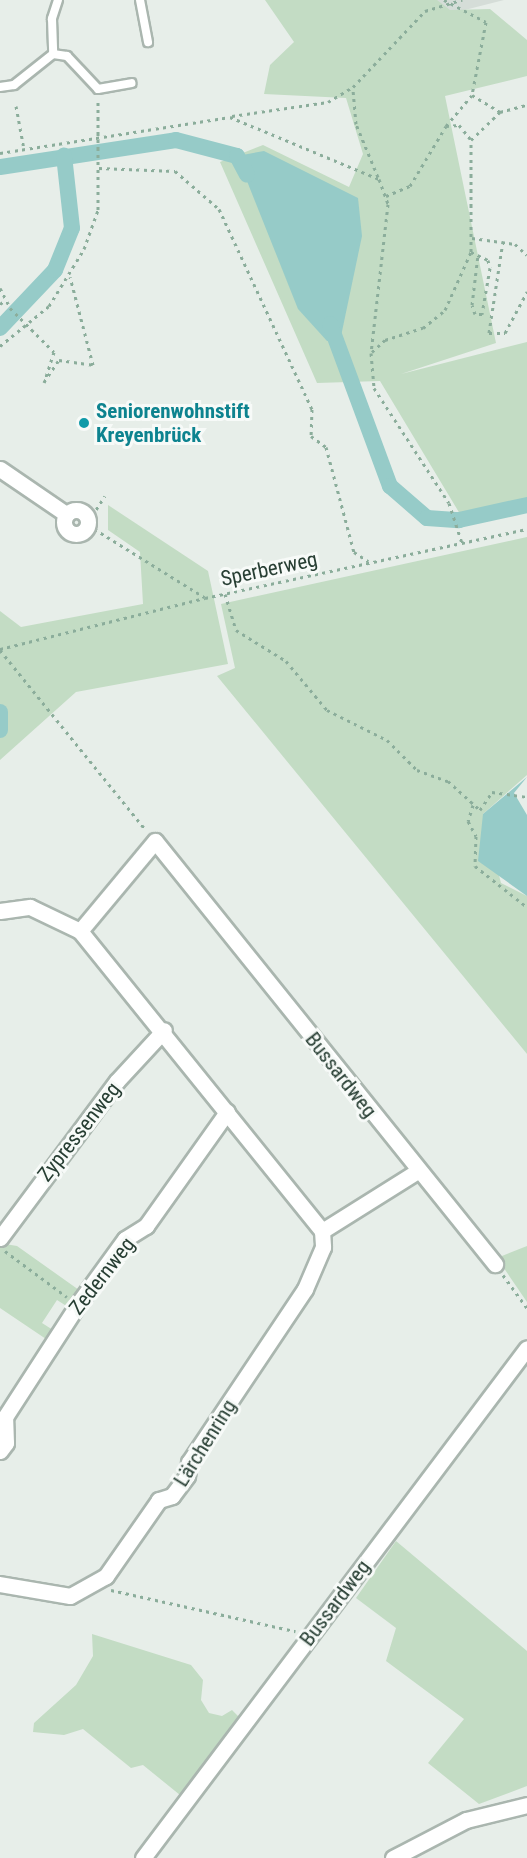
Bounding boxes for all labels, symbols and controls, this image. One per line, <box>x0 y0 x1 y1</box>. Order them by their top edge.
place label: Seniorenwohnstift Kreyenbrück <box>96 398 250 448</box>
marker: Seniorenwohnstift Kreyenbrück <box>77 416 91 430</box>
street label: Sperberweg <box>218 546 320 592</box>
street label: Bussardweg <box>300 1027 382 1123</box>
street label: Zypressenweg <box>32 1077 126 1187</box>
street label: Zedernweg <box>64 1232 140 1320</box>
street label: Lärchenring <box>168 1395 242 1491</box>
street label: Bussardweg <box>294 1555 376 1651</box>

